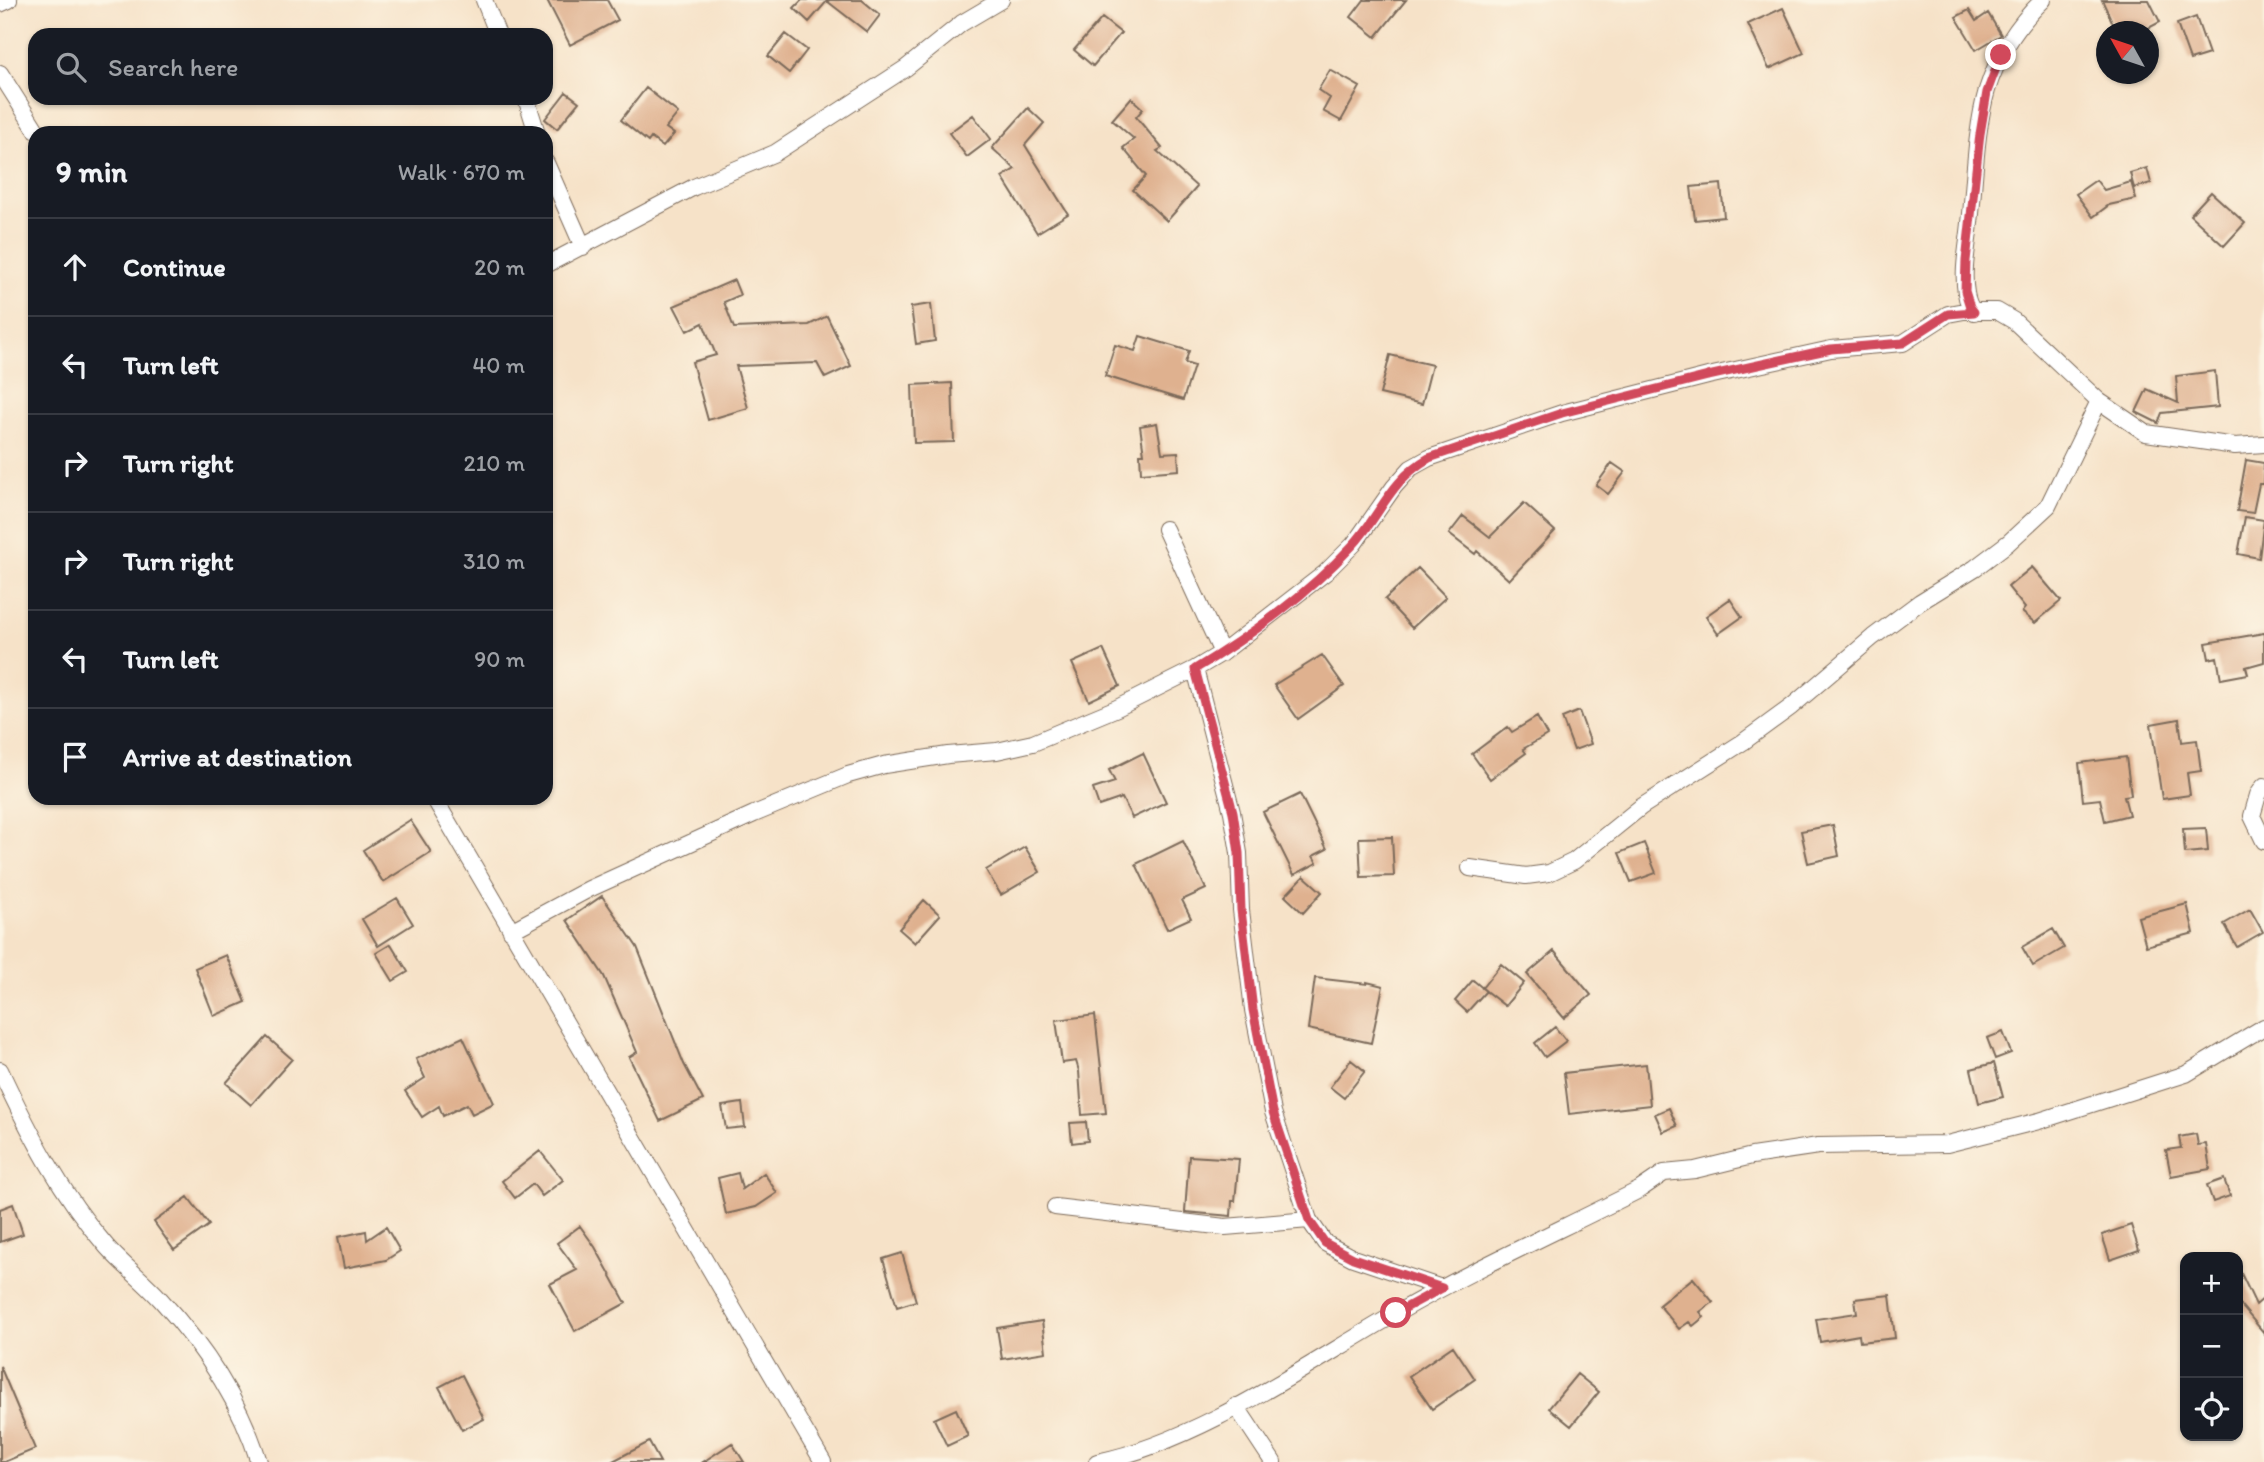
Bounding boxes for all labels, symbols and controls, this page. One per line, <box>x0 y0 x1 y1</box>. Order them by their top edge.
north arrow <box>2096 21 2159 84</box>
search box <box>28 28 553 105</box>
route end <box>1985 39 2016 70</box>
icon: search <box>52 48 90 86</box>
text: Search here <box>108 51 238 83</box>
text: 9 min <box>56 153 127 190</box>
text: Walk · 670 m <box>398 158 525 186</box>
icon: ahead <box>56 248 94 286</box>
text: Continue <box>123 251 226 283</box>
text: 20 m <box>474 253 525 281</box>
icon: left <box>56 346 94 384</box>
text: Turn left <box>123 349 219 381</box>
text: 40 m <box>472 351 525 379</box>
icon: right <box>56 444 94 482</box>
text: Turn right <box>123 447 234 479</box>
text: 210 m <box>464 449 525 477</box>
icon: right <box>56 542 94 580</box>
text: Turn right <box>123 545 234 577</box>
text: 310 m <box>463 547 525 575</box>
icon: left <box>56 640 94 678</box>
text: Turn left <box>123 643 219 675</box>
text: 90 m <box>474 645 525 673</box>
icon: arrive <box>56 738 94 776</box>
text: Arrive at destination <box>123 741 352 773</box>
map controls <box>2180 1252 2243 1441</box>
button: + <box>2180 1252 2243 1315</box>
route start <box>1380 1297 1411 1328</box>
button: − <box>2180 1315 2243 1378</box>
button: locate <box>2180 1378 2243 1441</box>

